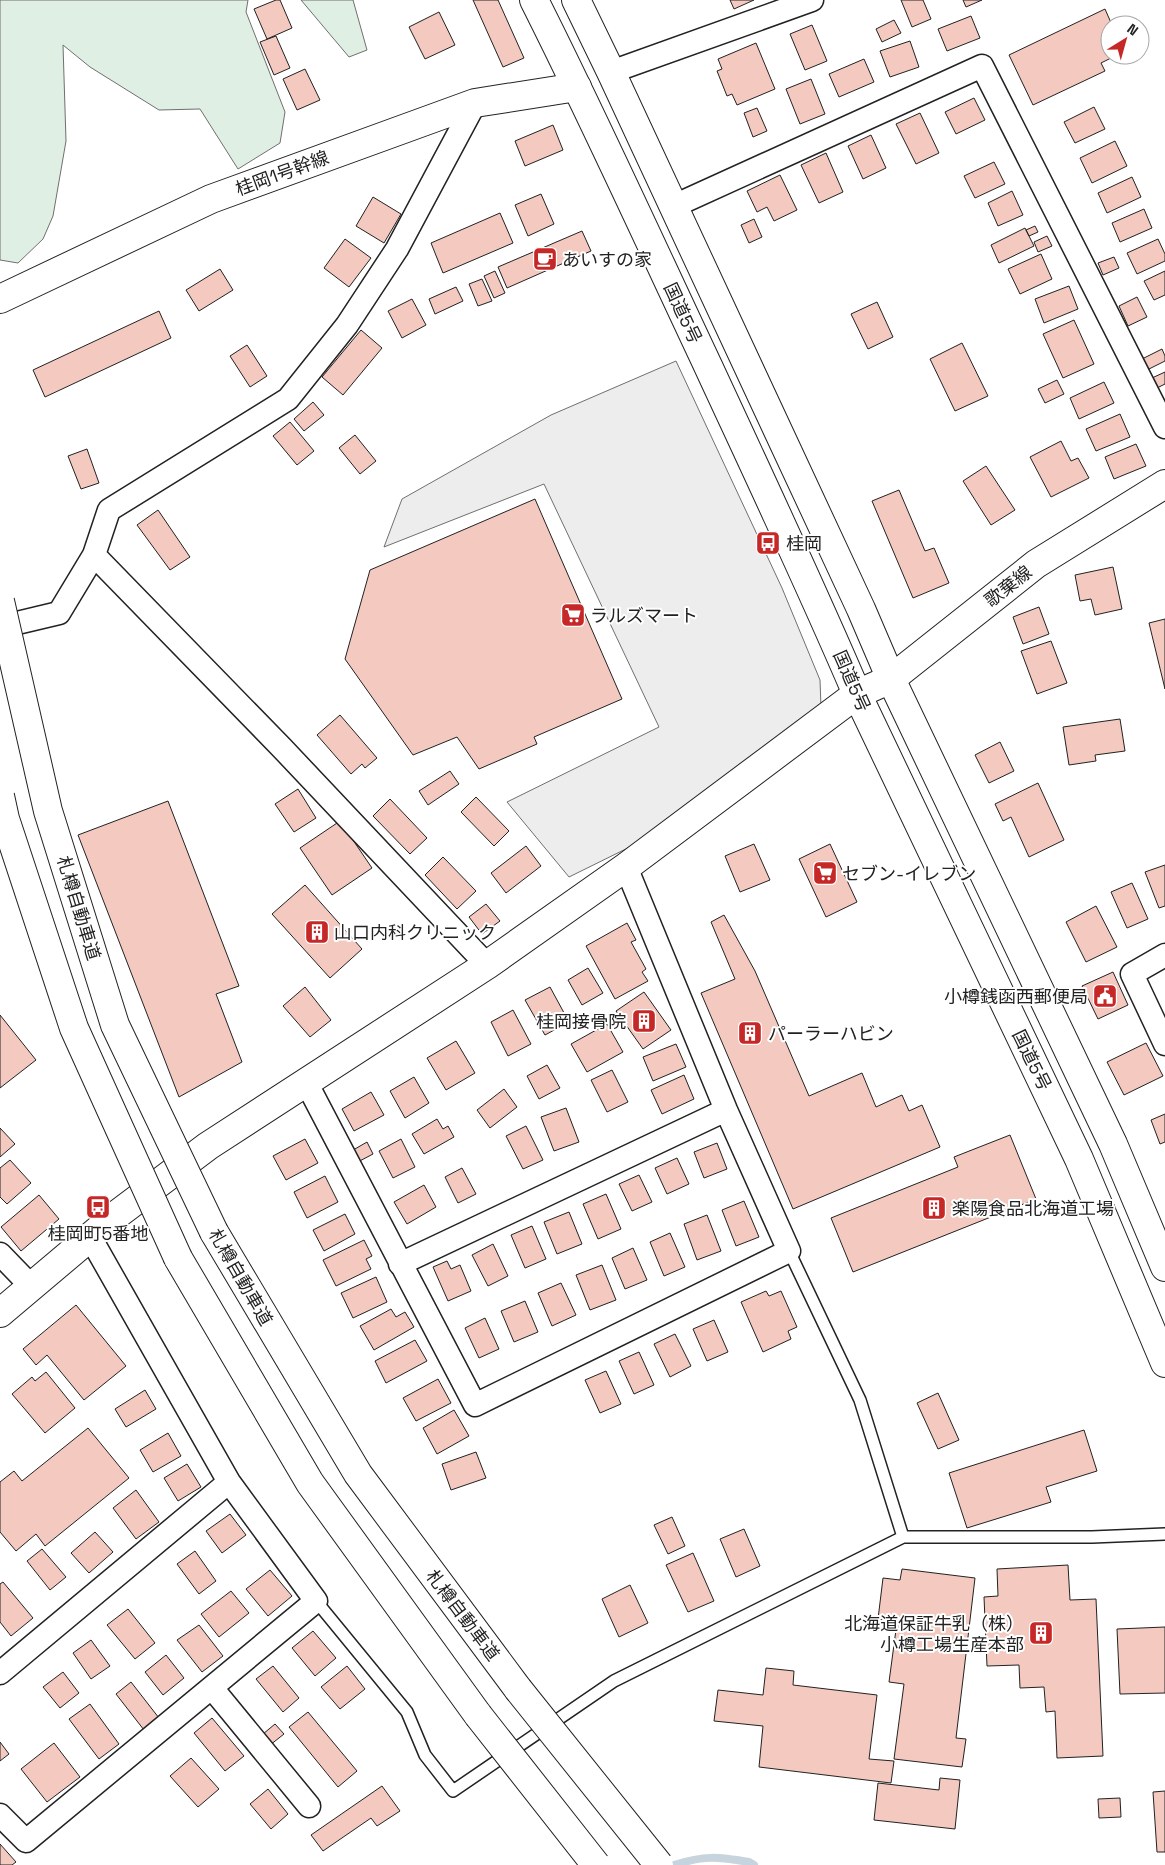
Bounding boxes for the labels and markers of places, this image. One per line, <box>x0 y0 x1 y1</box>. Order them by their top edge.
cafe icon: あいすの家 <box>532 246 558 272</box>
place label: あいすの家 <box>562 248 652 271</box>
bus stop icon: 桂岡 <box>755 530 781 556</box>
place label: 桂岡 <box>786 532 822 555</box>
supermarket icon: ラルズマート <box>560 602 586 628</box>
place label: ラルズマート <box>590 604 698 627</box>
supermarket icon: セブン-イレブン <box>812 860 838 886</box>
place label: セブン-イレブン <box>842 862 976 885</box>
building icon: 山口内科クリニック <box>304 919 330 945</box>
place label: 山口内科クリニック <box>334 921 496 944</box>
public building icon: 小樽銭函西郵便局 <box>1092 983 1118 1009</box>
place label: 小樽銭函西郵便局 <box>944 985 1088 1008</box>
building icon: 桂岡接骨院 <box>631 1008 657 1034</box>
place label: 桂岡接骨院 <box>536 1010 626 1033</box>
building icon: パーラーハビン <box>737 1020 763 1046</box>
place label: パーラーハビン <box>768 1022 894 1045</box>
bus stop icon: 桂岡町5番地 <box>85 1194 111 1220</box>
building icon: 楽陽食品北海道工場 <box>921 1195 947 1221</box>
place label: 楽陽食品北海道工場 <box>952 1197 1114 1220</box>
place label: 桂岡町5番地 <box>48 1222 148 1245</box>
place label: 北海道保証牛乳（株） 小樽工場生産本部 <box>844 1612 1024 1656</box>
building icon: 北海道保証牛乳（株） 小樽工場生産本部 <box>1028 1620 1054 1646</box>

